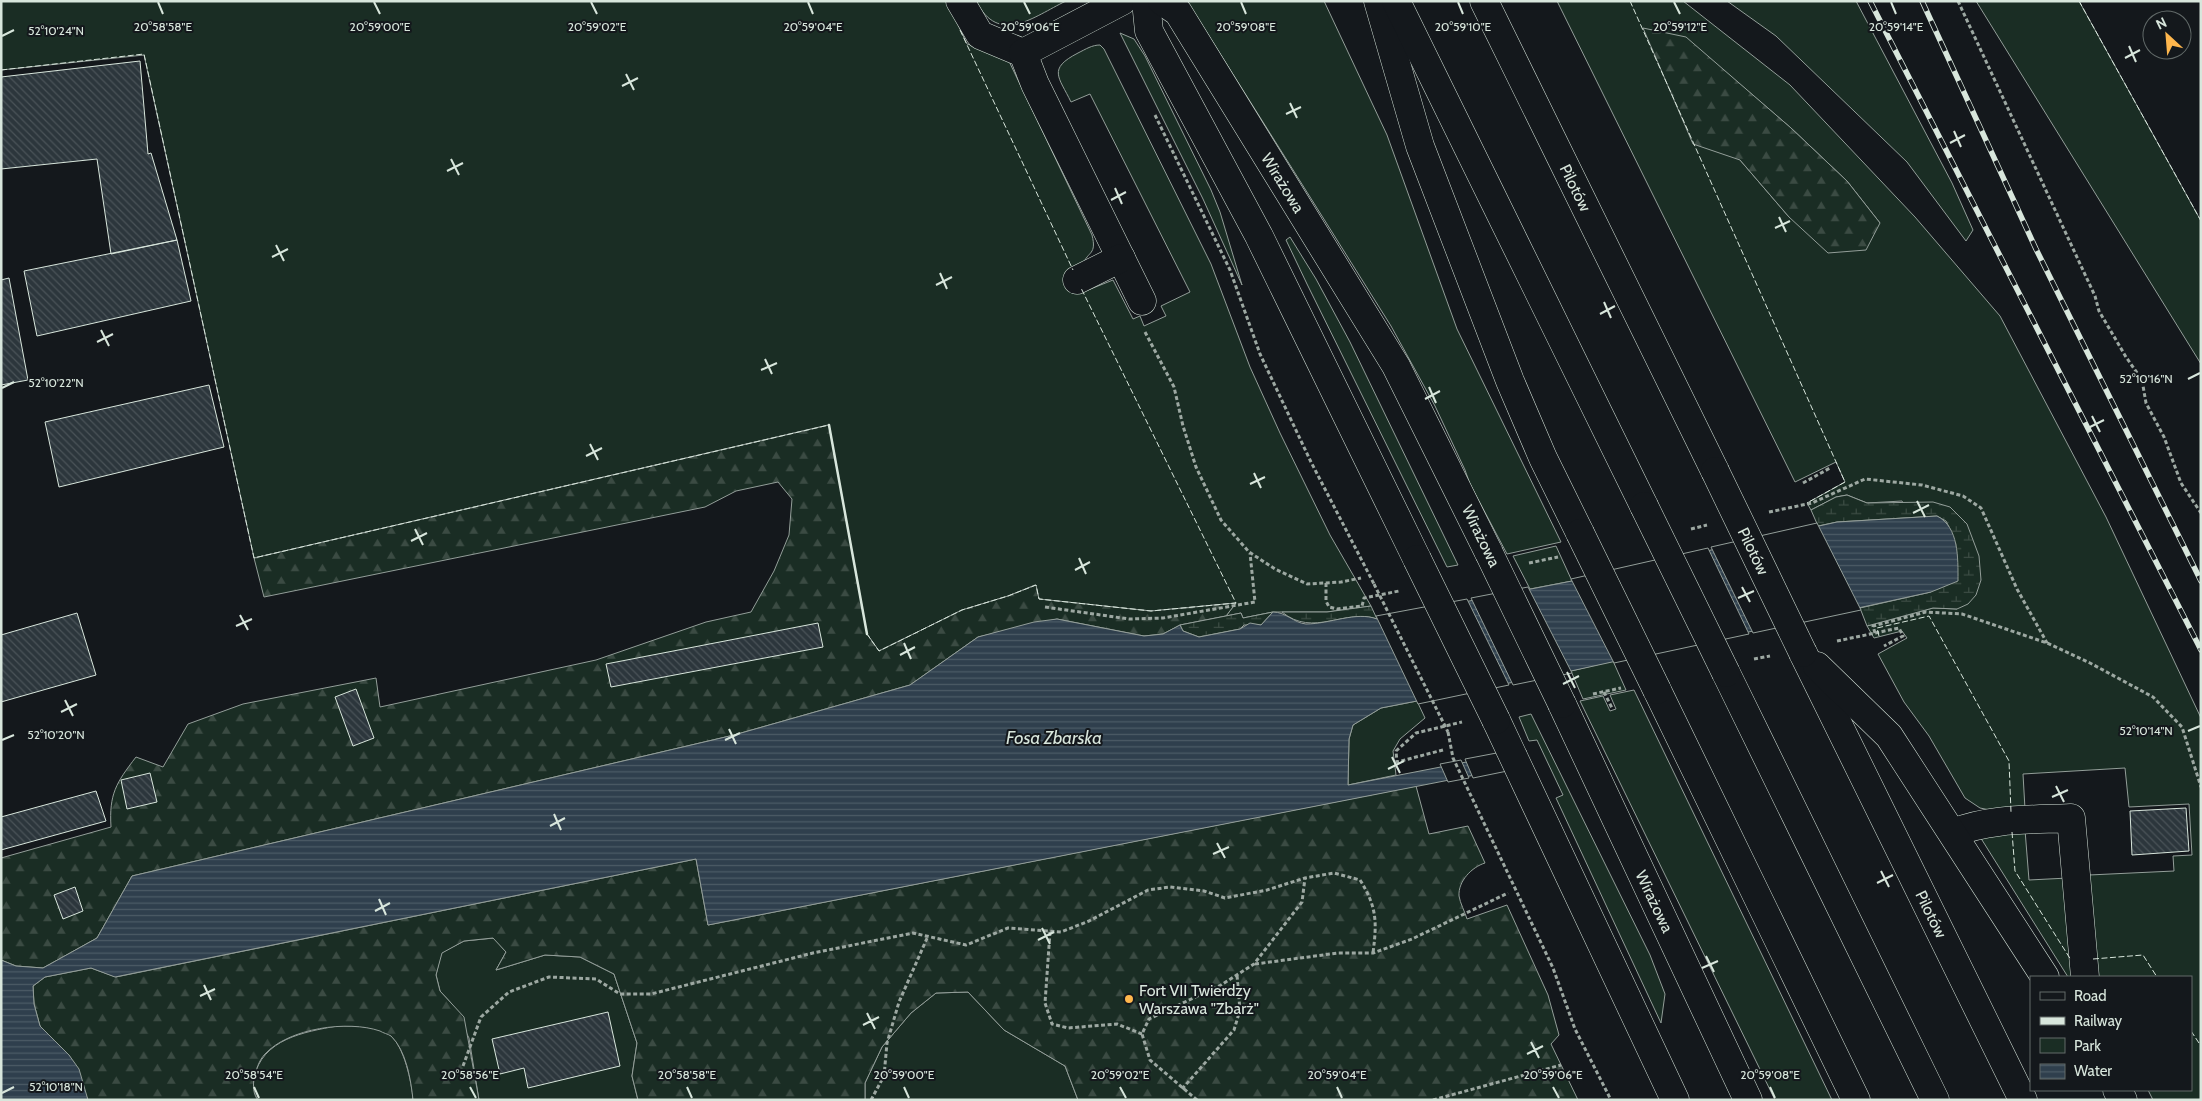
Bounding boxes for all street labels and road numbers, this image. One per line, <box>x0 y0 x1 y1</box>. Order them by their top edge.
street label: Wirażowa <box>1258 149 1309 216</box>
street label: Pilotów <box>1556 161 1596 215</box>
street label: Wirażowa <box>1458 502 1504 570</box>
street label: Pilotów <box>1734 524 1773 578</box>
street label: Wirażowa <box>1632 867 1678 936</box>
street label: Pilotów <box>1912 887 1951 941</box>

